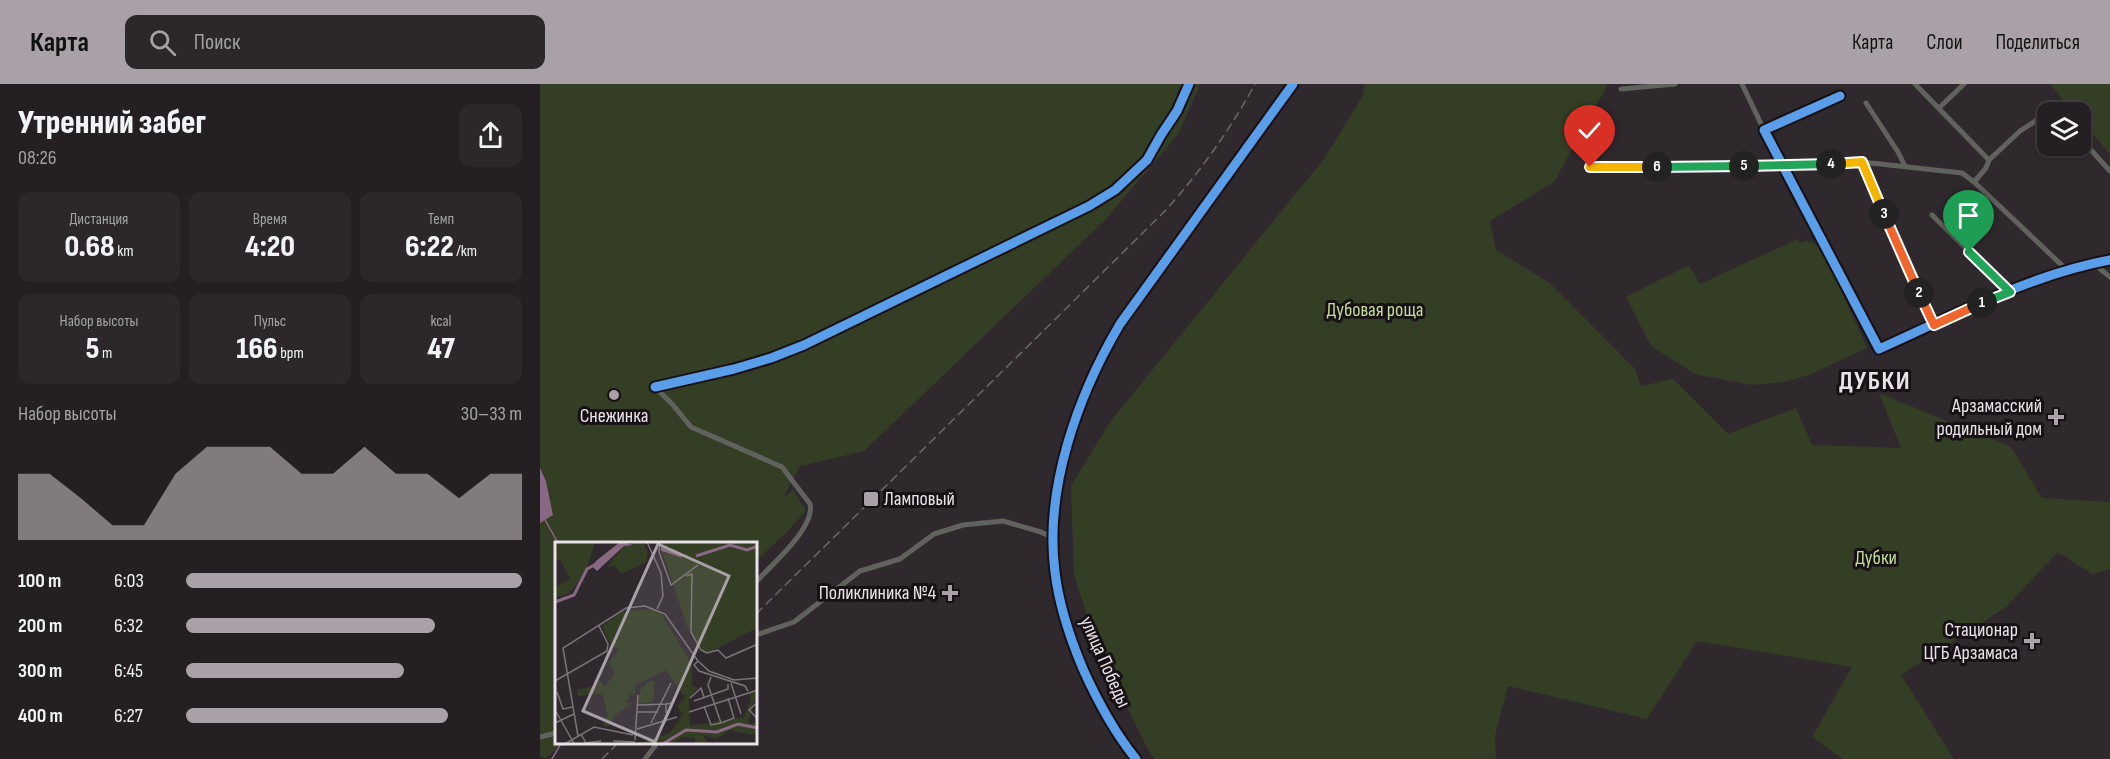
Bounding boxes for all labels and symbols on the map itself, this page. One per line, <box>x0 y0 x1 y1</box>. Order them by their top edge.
pin <box>1564 105 1615 167</box>
pin: 4 <box>1816 149 1846 179</box>
pin: 5 <box>1729 151 1759 181</box>
pin: 6 <box>1642 152 1672 182</box>
pin <box>1943 190 1994 252</box>
pin: 3 <box>1869 199 1899 229</box>
pin: 2 <box>1904 278 1934 308</box>
pin: 1 <box>1967 288 1997 318</box>
park label: Дубовая роща <box>1327 298 1423 322</box>
district label: ДУБКИ <box>1839 366 1911 397</box>
marker: Снежинка <box>607 388 621 402</box>
place label: Арзамасский родильный дом <box>1937 394 2042 441</box>
place label: Снежинка <box>580 404 648 428</box>
marker: Арзамасский родильный дом <box>2047 408 2065 426</box>
place label: Ламповый <box>884 487 955 511</box>
marker: Ламповый <box>862 490 880 508</box>
inset map <box>555 542 758 744</box>
park label: Дубки <box>1855 546 1897 570</box>
place label: Поликлиника №4 <box>819 581 936 605</box>
marker: Поликлиника №4 <box>941 584 959 602</box>
street label: улица Победы <box>1074 613 1136 711</box>
place label: Стационар ЦГБ Арзамаса <box>1923 618 2018 665</box>
marker: Стационар ЦГБ Арзамаса <box>2023 632 2041 650</box>

